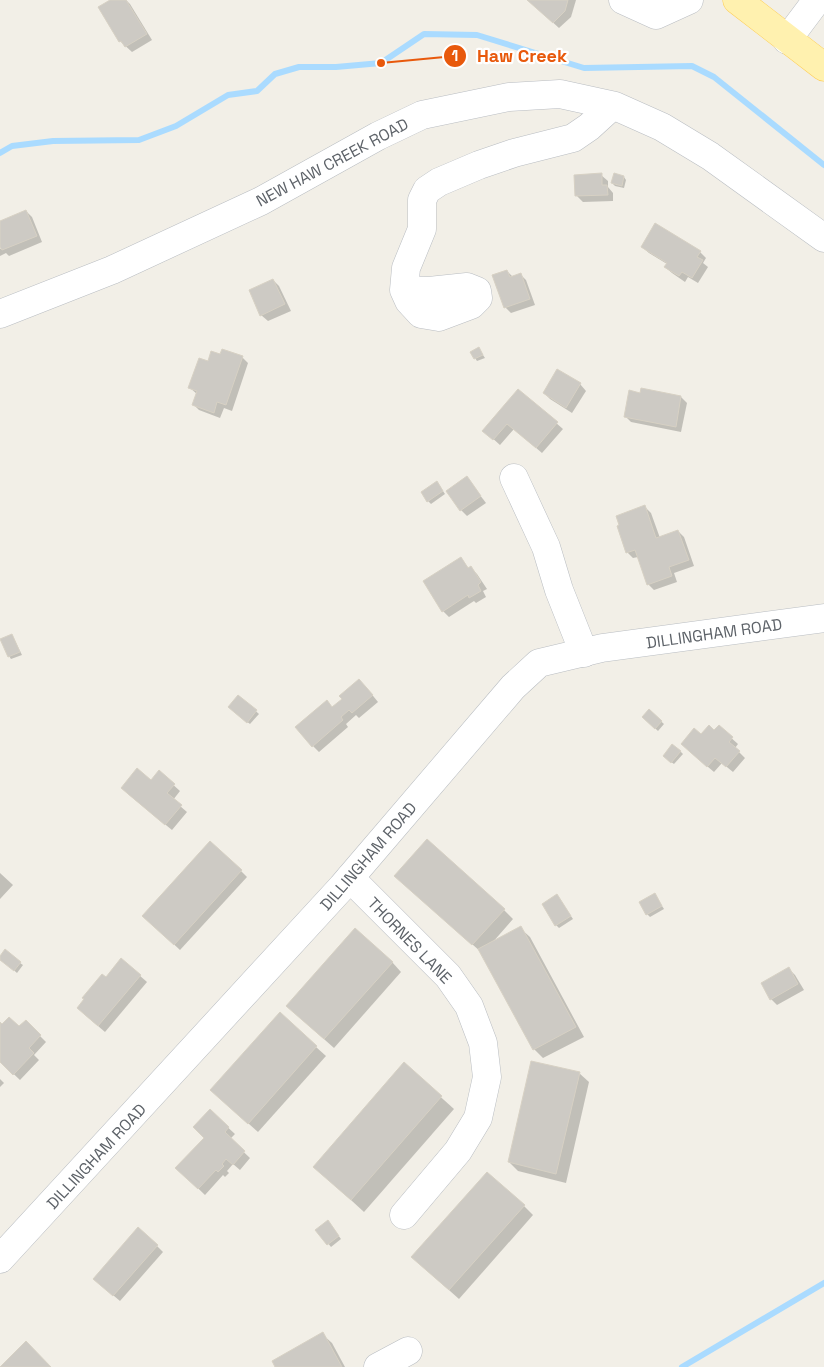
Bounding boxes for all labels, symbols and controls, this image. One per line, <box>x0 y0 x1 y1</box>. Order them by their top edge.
callout: Haw Creek <box>442 39 578 72</box>
text: Haw Creek <box>477 44 567 67</box>
text: 1 <box>452 46 458 65</box>
street label: NEW HAW CREEK ROAD <box>253 113 412 211</box>
street label: DILLINGHAM ROAD <box>645 614 783 653</box>
street label: DILLINGHAM ROAD <box>316 798 421 915</box>
street label: THORNES LANE <box>363 893 456 988</box>
street label: DILLINGHAM ROAD <box>42 1099 151 1214</box>

